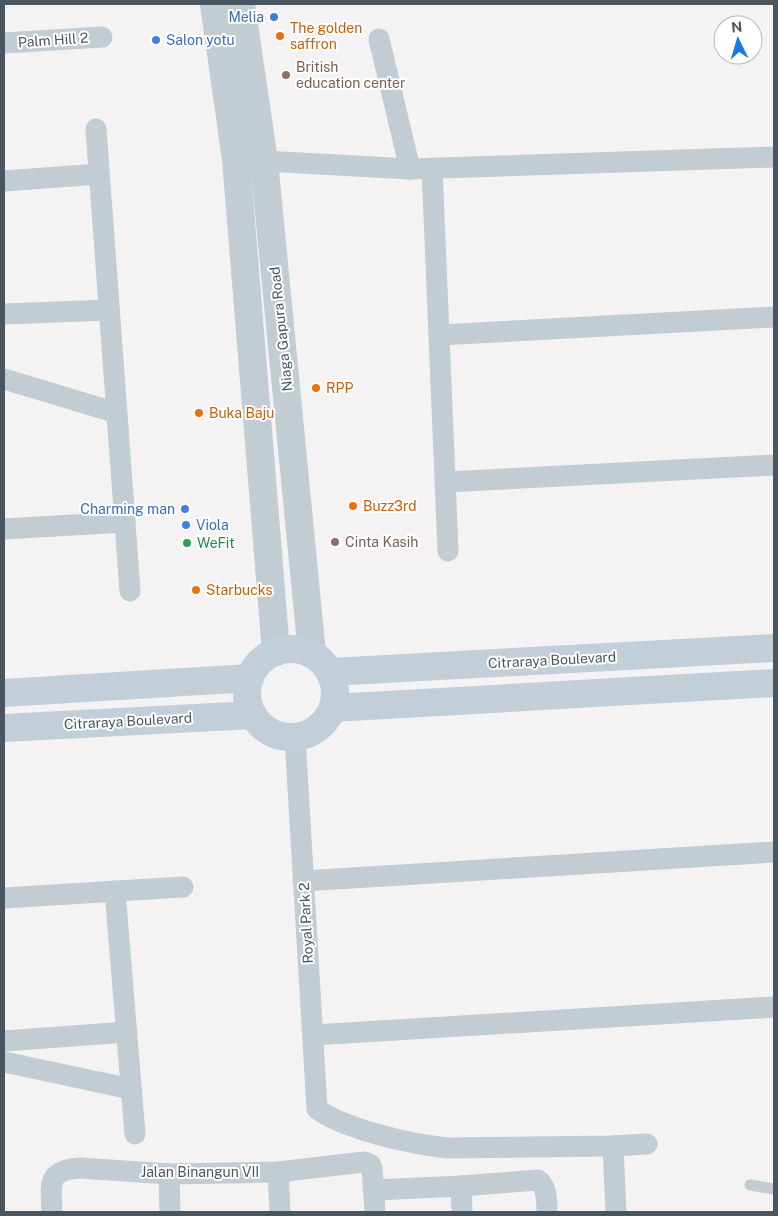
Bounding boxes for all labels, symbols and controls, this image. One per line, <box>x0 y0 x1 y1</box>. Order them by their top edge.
place label: Melia <box>228 9 264 25</box>
marker: Melia <box>268 11 280 23</box>
north arrow <box>713 15 763 65</box>
text: N <box>731 19 743 35</box>
place label: The golden saffron <box>290 20 362 52</box>
street label: Palm Hill 2 <box>17 30 89 50</box>
marker: The golden saffron <box>274 30 286 42</box>
place label: Salon yotu <box>166 32 235 48</box>
marker: Salon yotu <box>150 34 162 46</box>
place label: British education center <box>296 59 405 91</box>
marker: British education center <box>280 69 292 81</box>
street label: Niaga Gapura Road <box>266 266 296 392</box>
place label: RPP <box>326 380 353 396</box>
marker: RPP <box>310 382 322 394</box>
place label: Buka Baju <box>209 405 274 421</box>
marker: Buka Baju <box>193 407 205 419</box>
place label: Buzz3rd <box>363 498 417 514</box>
marker: Buzz3rd <box>347 500 359 512</box>
place label: Charming man <box>80 501 175 517</box>
marker: Charming man <box>179 503 191 515</box>
place label: Viola <box>196 517 229 533</box>
marker: Viola <box>180 519 192 531</box>
place label: Cinta Kasih <box>345 534 418 550</box>
place label: WeFit <box>197 535 235 551</box>
marker: Cinta Kasih <box>329 536 341 548</box>
marker: WeFit <box>181 537 193 549</box>
place label: Starbucks <box>206 582 272 598</box>
marker: Starbucks <box>190 584 202 596</box>
street label: Citraraya Boulevard <box>488 649 616 671</box>
street label: Citraraya Boulevard <box>64 710 192 732</box>
street label: Royal Park 2 <box>296 882 316 964</box>
street label: Jalan Binangun VII <box>141 1164 259 1180</box>

